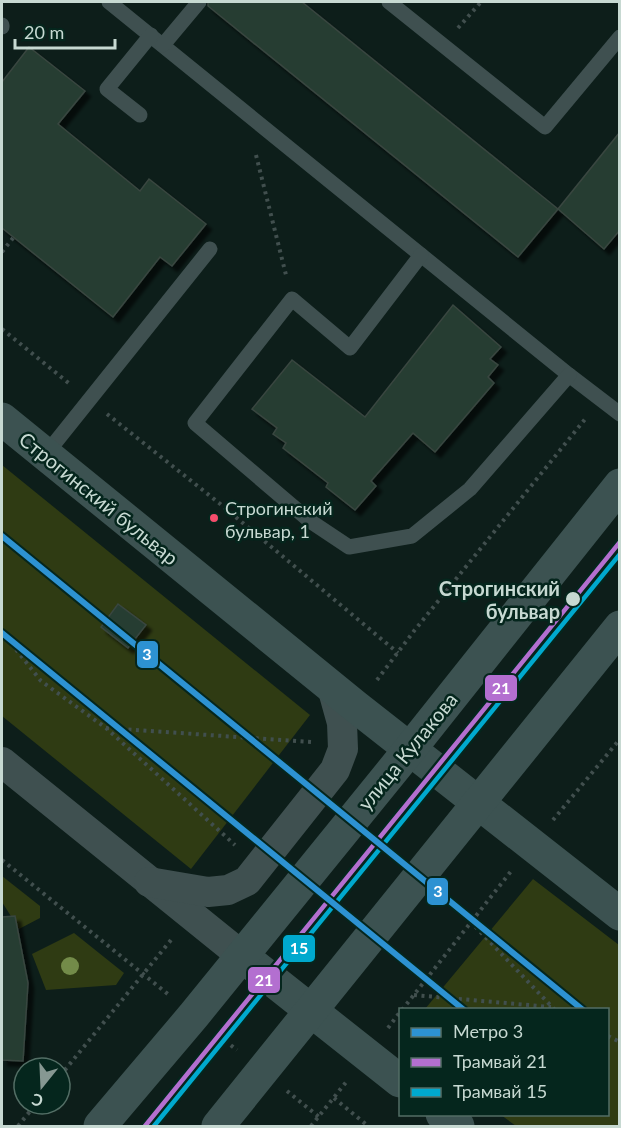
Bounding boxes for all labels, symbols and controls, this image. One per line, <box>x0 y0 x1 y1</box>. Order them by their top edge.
scale bar <box>15 12 116 50</box>
text: 20 m <box>24 21 64 43</box>
street label: Строгинский бульвар <box>15 426 183 570</box>
place label: Строгинский бульвар, 1 <box>225 497 333 542</box>
marker: Строгинский бульвар, 1 <box>208 512 220 524</box>
place label: Строгинский бульвар <box>439 576 560 623</box>
marker: Строгинский бульвар <box>564 590 582 608</box>
line badge: 3 <box>136 640 159 669</box>
text: 3 <box>142 644 152 663</box>
line badge: 21 <box>484 674 518 702</box>
text: 21 <box>492 678 510 697</box>
street label: улица Кулакова <box>352 687 462 815</box>
line badge: 3 <box>426 877 449 906</box>
text: 3 <box>433 881 443 900</box>
line badge: 15 <box>282 934 316 963</box>
text: 15 <box>290 938 308 957</box>
line badge: 21 <box>247 966 281 994</box>
text: 21 <box>255 970 273 989</box>
legend <box>399 1008 609 1116</box>
text: Метро 3 <box>453 1020 523 1042</box>
text: Трамвай 21 <box>453 1050 547 1072</box>
north arrow <box>12 1056 72 1116</box>
text: Трамвай 15 <box>453 1080 547 1102</box>
text: С <box>29 1090 45 1111</box>

